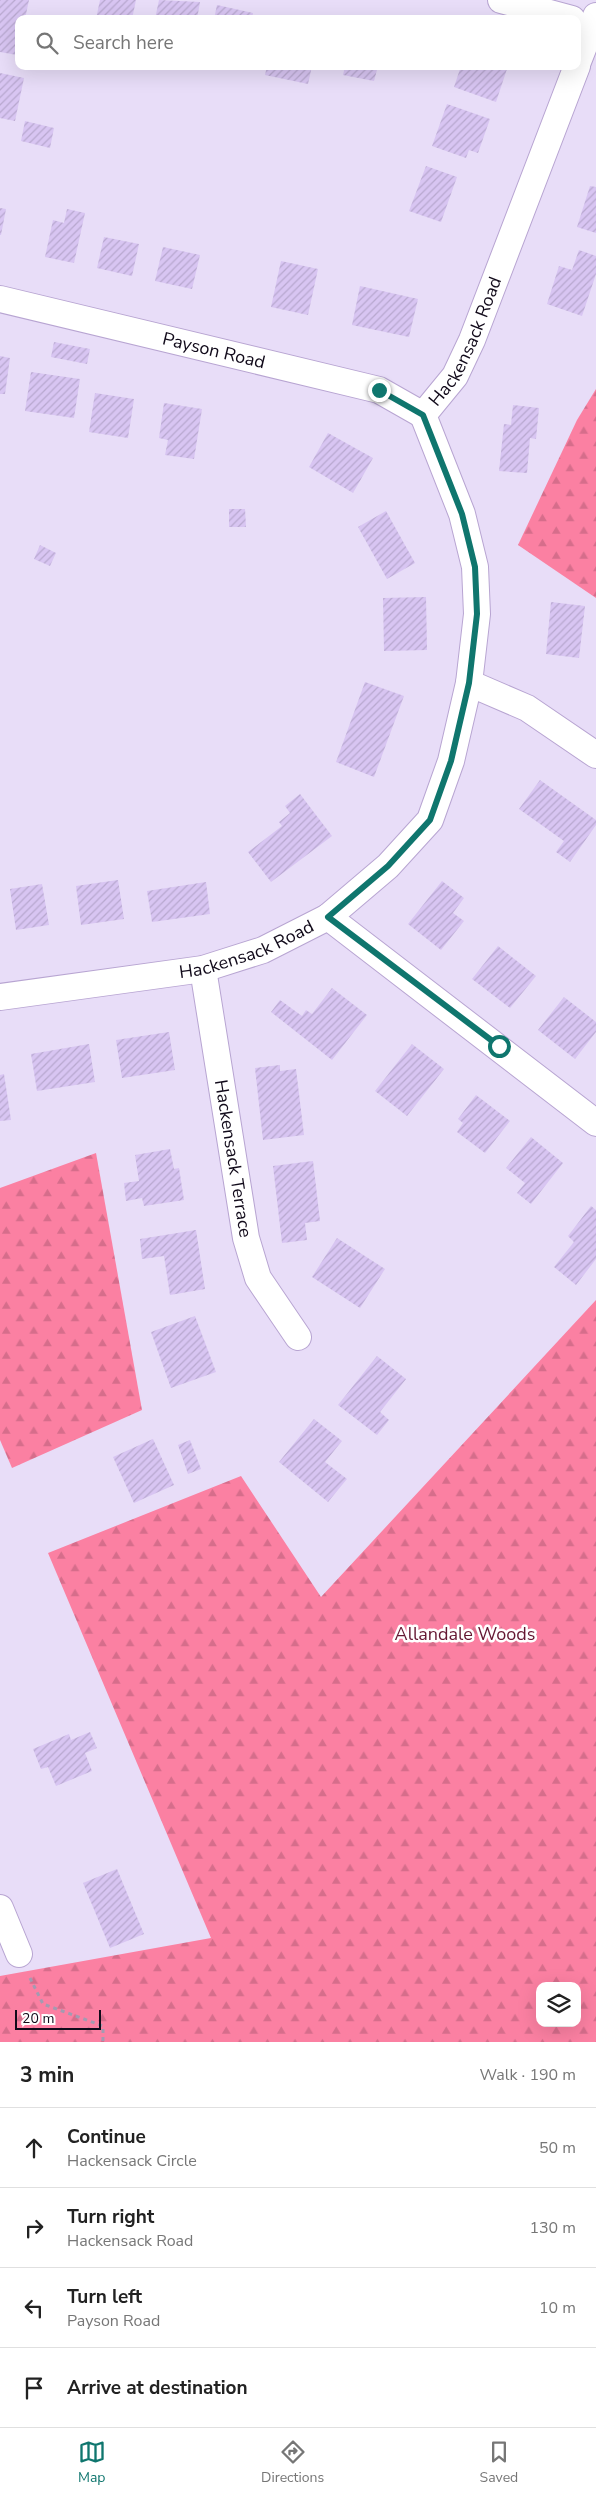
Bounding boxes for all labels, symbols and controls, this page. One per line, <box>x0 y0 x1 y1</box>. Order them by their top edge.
search box <box>15 15 581 70</box>
icon: search <box>33 29 61 57</box>
text: Search here <box>73 30 174 56</box>
street label: Hackensack Road <box>423 273 507 411</box>
street label: Payson Road <box>160 326 268 374</box>
route end <box>368 379 391 402</box>
street label: Hackensack Road <box>178 914 318 984</box>
route start <box>488 1035 511 1058</box>
street label: Hackensack Terrace <box>209 1078 258 1239</box>
park label: Allandale Woods <box>395 1622 535 1646</box>
map controls <box>536 1982 581 2027</box>
button: layers <box>536 1982 581 2027</box>
scale bar <box>15 2007 101 2030</box>
text: 20 m <box>22 2009 54 2028</box>
text: 3 min <box>20 2061 74 2089</box>
text: Walk · 190 m <box>480 2064 576 2086</box>
text: Continue <box>67 2124 146 2150</box>
icon: ahead <box>20 2134 48 2162</box>
text: 50 m <box>539 2137 576 2159</box>
text: Hackensack Circle <box>67 2150 197 2172</box>
text: Turn right <box>67 2204 154 2230</box>
icon: right <box>20 2214 48 2242</box>
text: 130 m <box>529 2217 576 2239</box>
text: Hackensack Road <box>67 2230 193 2252</box>
text: Turn left <box>67 2284 142 2310</box>
icon: left <box>20 2294 48 2322</box>
text: 10 m <box>539 2297 576 2319</box>
text: Payson Road <box>67 2310 160 2332</box>
icon: arrive <box>20 2374 48 2402</box>
text: Arrive at destination <box>67 2375 248 2401</box>
tab: Map <box>78 2438 106 2487</box>
tab: Directions <box>261 2438 324 2487</box>
tab: Saved <box>480 2438 518 2487</box>

